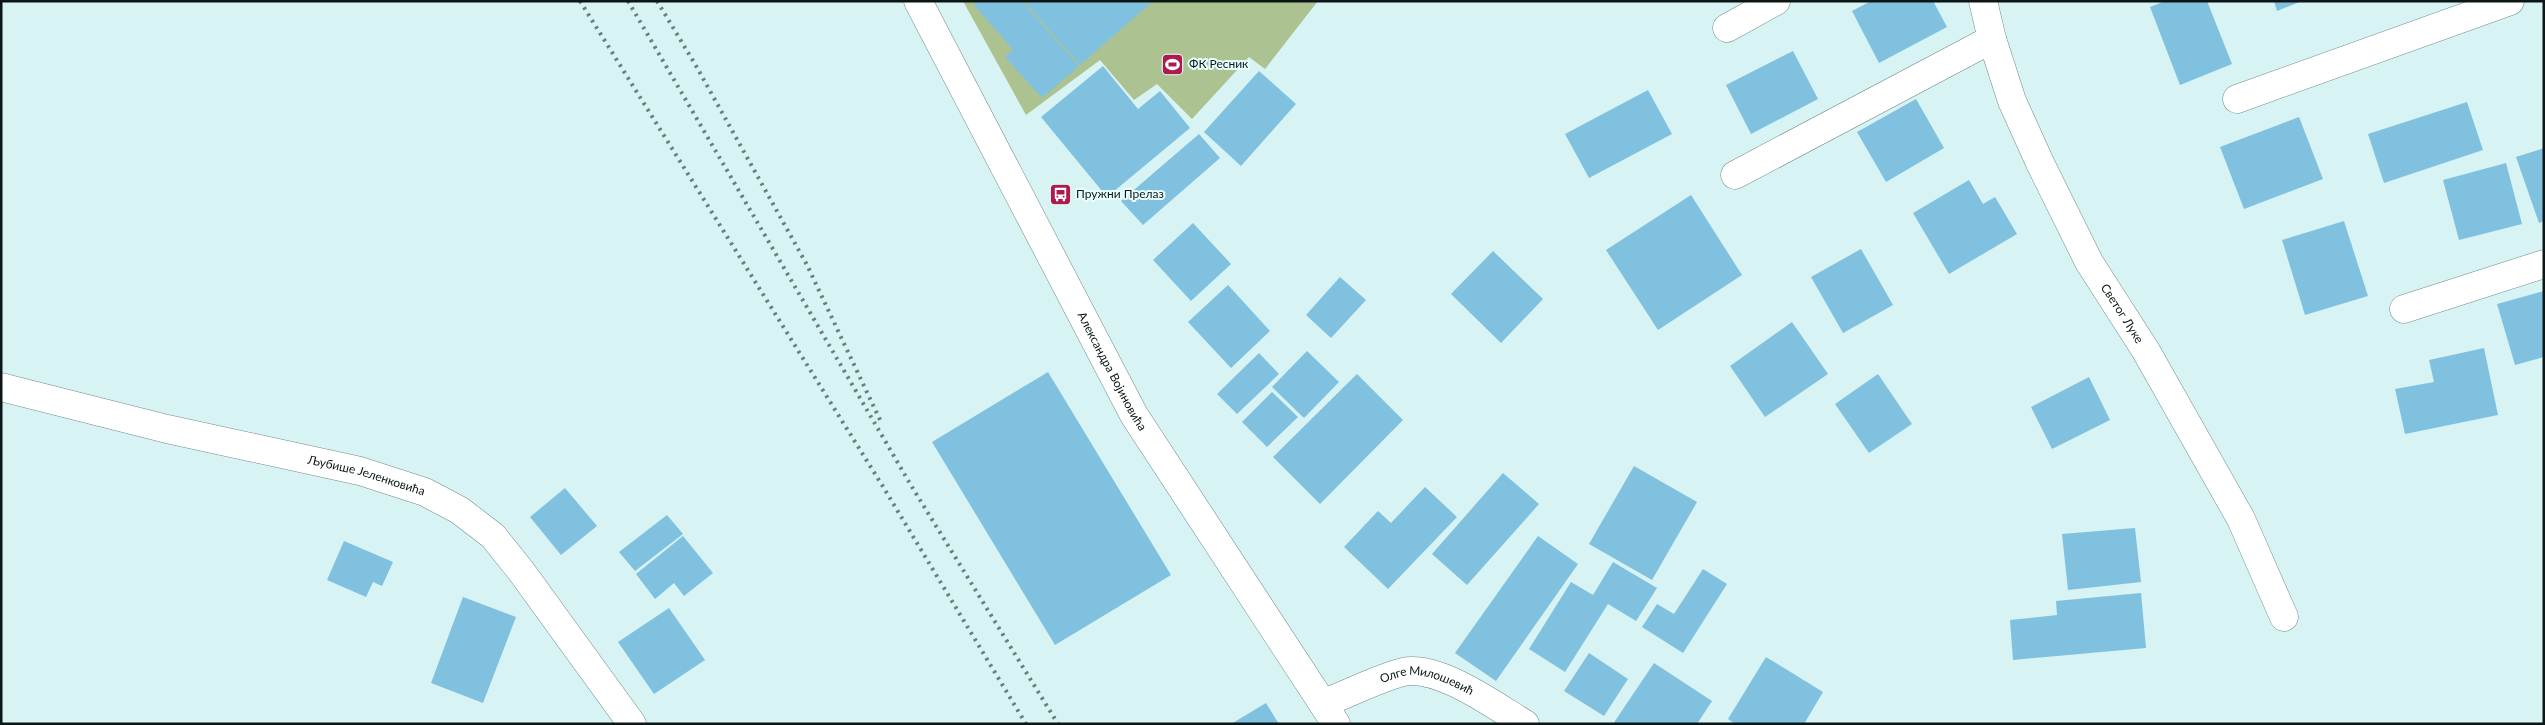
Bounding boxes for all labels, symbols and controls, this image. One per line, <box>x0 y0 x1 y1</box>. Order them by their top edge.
sports icon: ФК Ресник <box>1161 52 1185 76</box>
place label: ФК Ресник <box>1189 56 1249 71</box>
bus stop icon: Пружни Прелаз <box>1048 182 1072 206</box>
place label: Пружни Прелаз <box>1076 186 1164 201</box>
street label: Светог Луке <box>2098 281 2147 346</box>
street label: Александра Војиновића <box>1074 309 1150 433</box>
street label: Љубише Јеленковића <box>305 452 427 499</box>
street label: Олге Милошевић <box>1378 663 1477 698</box>

